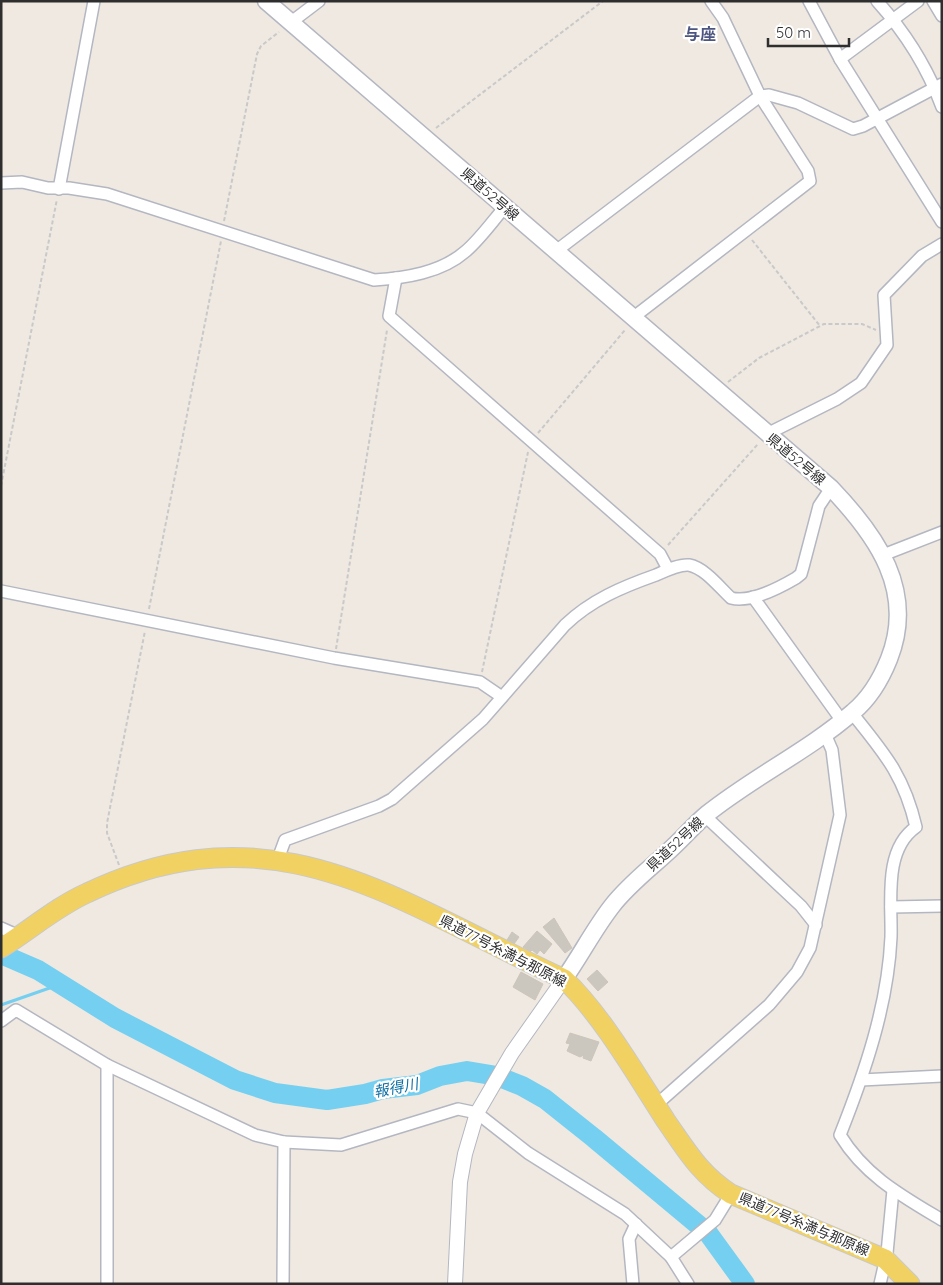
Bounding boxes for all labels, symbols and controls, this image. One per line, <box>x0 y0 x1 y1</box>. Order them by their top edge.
scale bar <box>768 15 849 47</box>
text: 50 m <box>776 23 811 42</box>
district label: 与座 <box>684 24 716 44</box>
street label: 県道52号線 <box>457 164 523 224</box>
street label: 県道52号線 <box>763 429 829 489</box>
street label: 県道52号線 <box>643 813 707 875</box>
street label: 県道77号糸満与那原線 <box>436 911 570 991</box>
water label: 報得川 <box>372 1074 422 1101</box>
street label: 県道77号糸満与那原線 <box>736 1188 872 1260</box>

